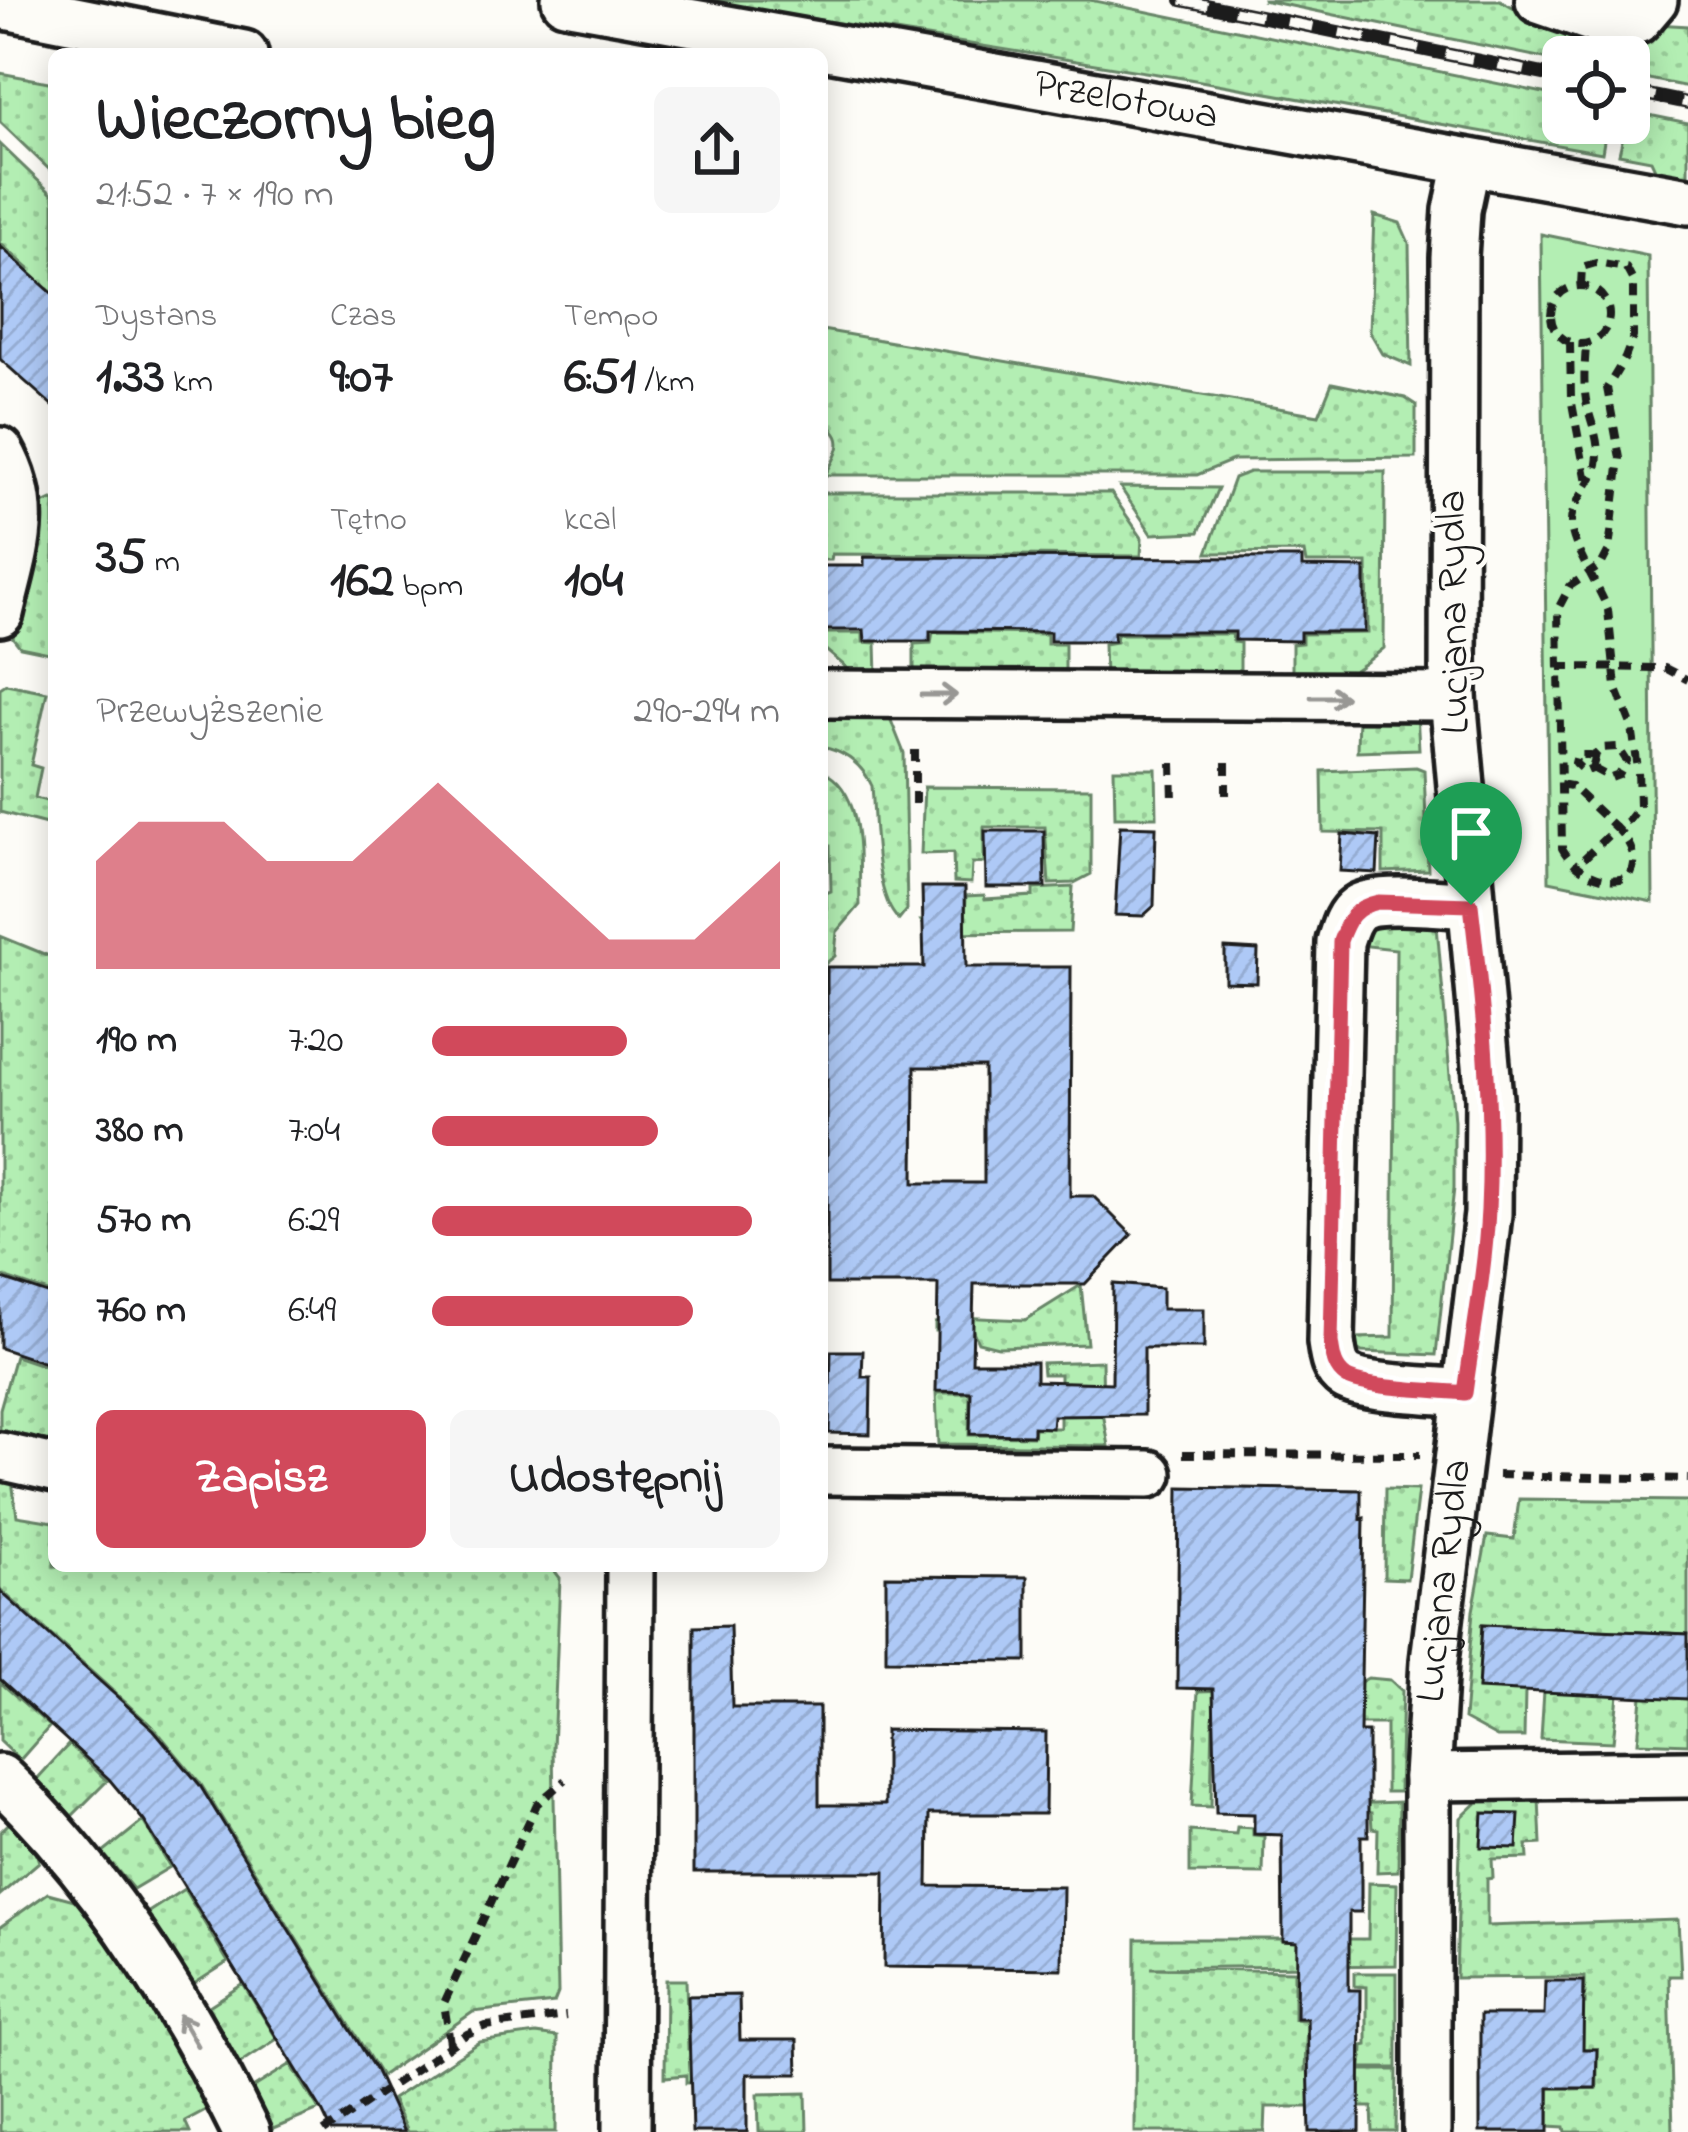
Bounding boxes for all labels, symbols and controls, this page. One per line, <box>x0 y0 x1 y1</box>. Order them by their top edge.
map controls <box>1542 36 1650 144</box>
button: locate <box>1542 36 1650 144</box>
street label: Przelotowa <box>1029 54 1223 147</box>
text: Wieczorny bieg <box>96 74 495 170</box>
button: share <box>654 87 780 213</box>
text: 21:52 · 7 × 190 m <box>96 167 334 224</box>
text: Dystans <box>96 293 217 341</box>
text: Czas <box>330 293 397 341</box>
text: Tempo <box>564 293 658 341</box>
text: 1.33 <box>96 341 165 416</box>
text: 9:07 <box>330 341 393 416</box>
text: 6:51 <box>564 341 636 416</box>
text: km <box>165 359 213 407</box>
text: /km <box>636 359 695 407</box>
street label: Lucjana Rydla <box>1422 489 1488 735</box>
text: Tętno <box>330 497 407 545</box>
text: kcal <box>564 497 616 545</box>
text: 35 <box>96 521 146 596</box>
text: m <box>146 539 180 587</box>
text: 162 <box>330 545 394 620</box>
text: 104 <box>564 545 623 620</box>
text: bpm <box>394 563 463 611</box>
text: Przewyższenie <box>96 684 323 741</box>
text: 290–294 m <box>634 684 780 741</box>
one-way arrow <box>919 684 958 706</box>
one-way arrow <box>1309 686 1348 708</box>
pin <box>1420 782 1522 905</box>
icon: arrive <box>1438 800 1504 866</box>
text: 190 m <box>96 1013 177 1070</box>
text: 7:20 <box>288 1013 344 1070</box>
text: 380 m <box>96 1103 184 1160</box>
text: 7:04 <box>288 1103 340 1160</box>
text: 570 m <box>96 1193 191 1250</box>
text: 6:29 <box>288 1193 340 1250</box>
text: 760 m <box>96 1283 186 1340</box>
text: 6:49 <box>288 1283 336 1340</box>
button: Zapisz <box>96 1410 426 1548</box>
button: Udostępnij <box>450 1410 780 1548</box>
street label: Lucjana Rydla <box>1401 1456 1489 1704</box>
one-way arrow <box>176 2013 200 2048</box>

